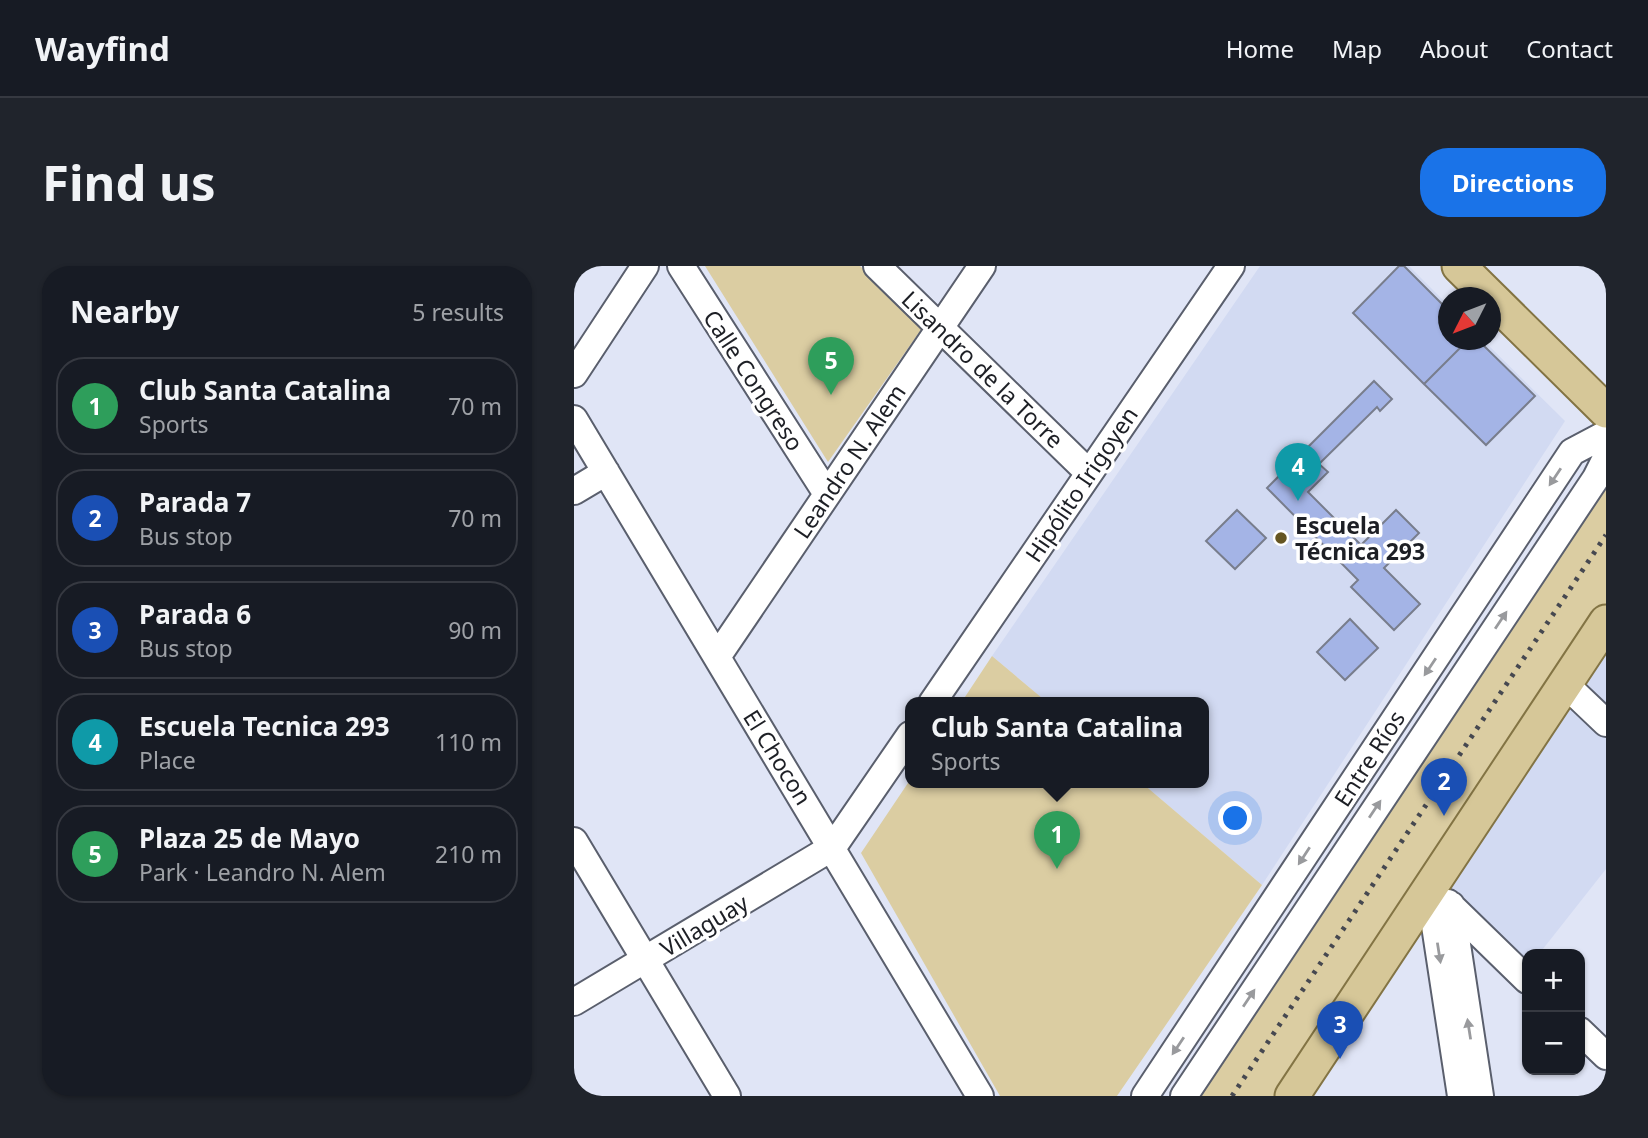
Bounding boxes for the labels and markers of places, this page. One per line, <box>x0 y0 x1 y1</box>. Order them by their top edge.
pin: 5 <box>808 337 854 395</box>
pin: 4 <box>1275 443 1321 501</box>
place label: Escuela Técnica 293 <box>1295 509 1425 567</box>
marker: Escuela Técnica 293 <box>1273 530 1289 546</box>
pin: 2 <box>1421 758 1467 816</box>
pin: 1 <box>1034 811 1080 869</box>
pin: 3 <box>1317 1001 1363 1059</box>

